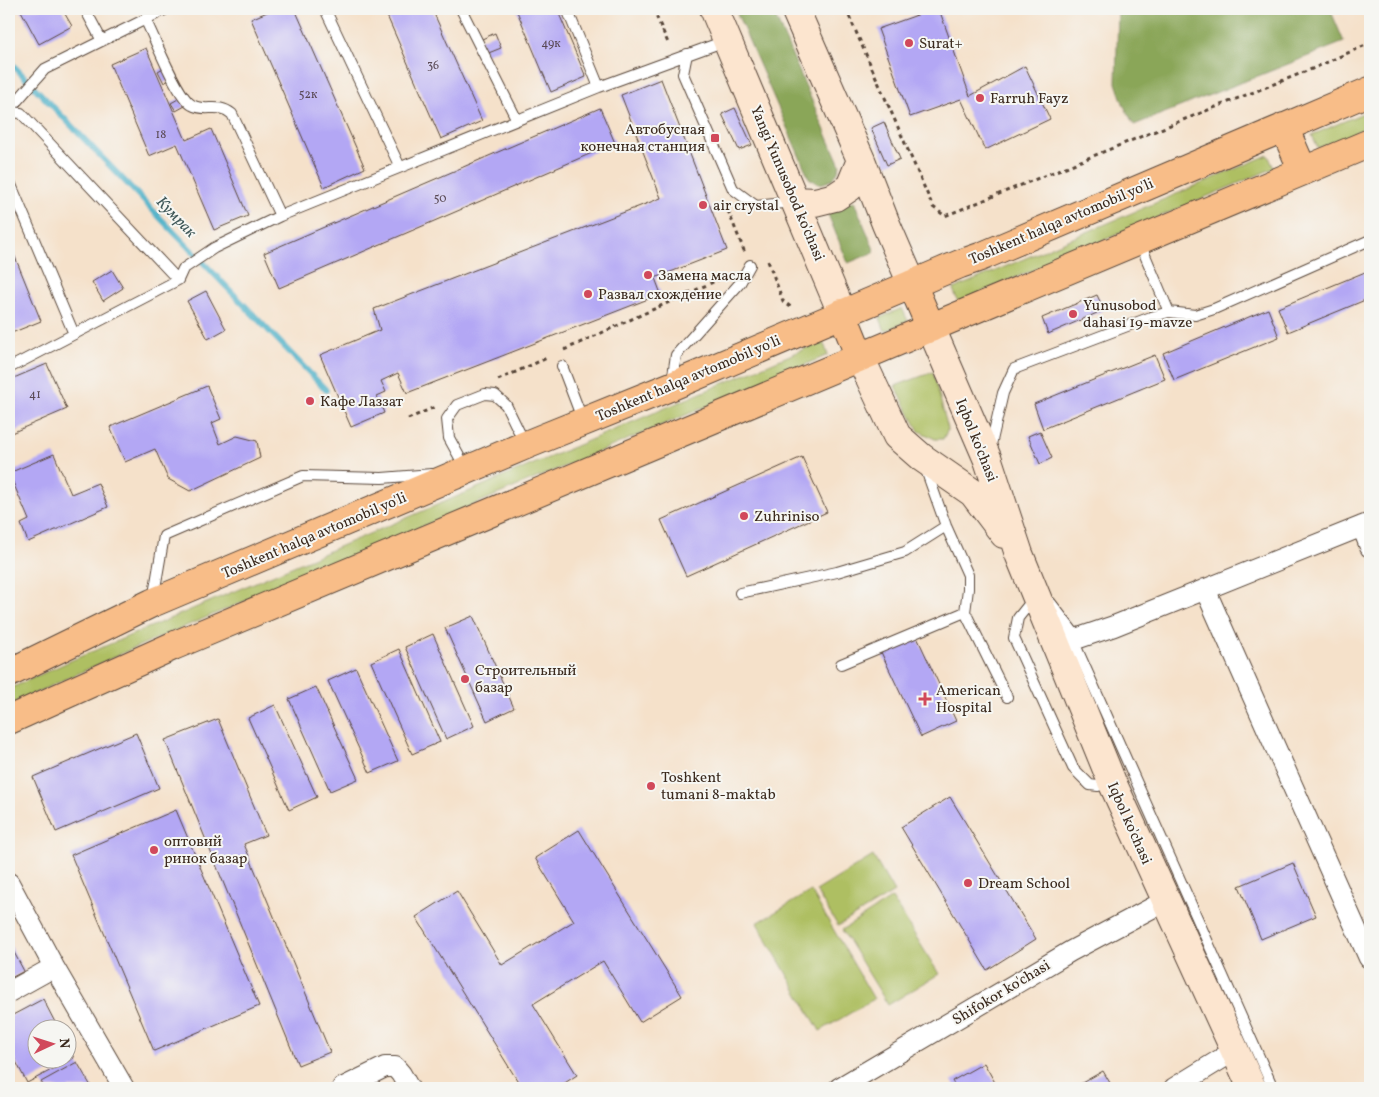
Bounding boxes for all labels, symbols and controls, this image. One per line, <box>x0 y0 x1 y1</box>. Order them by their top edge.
place label: Surat+ <box>919 34 963 55</box>
house number: 49к <box>541 36 561 52</box>
marker: Surat+ <box>903 37 915 49</box>
house number: 36 <box>427 58 439 74</box>
house number: 52к <box>299 87 318 103</box>
place label: Farruh Fayz <box>990 89 1068 110</box>
marker: Farruh Fayz <box>974 92 986 104</box>
street label: Yangi Yunusobod ko'chasi <box>744 102 829 265</box>
place label: Автобусная конечная станция <box>580 120 705 158</box>
house number: 18 <box>156 127 166 143</box>
marker: Автобусная конечная станция <box>709 132 721 144</box>
street label: Toshkent halqa avtomobil yo'li <box>966 174 1157 271</box>
house number: 50 <box>434 191 446 207</box>
water label: Кумрак <box>150 192 201 243</box>
place label: air crystal <box>713 196 779 217</box>
marker: air crystal <box>697 199 709 211</box>
place label: Замена масла <box>658 266 751 287</box>
marker: Замена масла <box>642 269 654 281</box>
place label: Развал схождение <box>598 285 722 306</box>
marker: Развал схождение <box>582 288 594 300</box>
place label: Yunusobod dahasi 19-mavze <box>1083 296 1192 334</box>
marker: Yunusobod dahasi 19-mavze <box>1067 308 1079 320</box>
street label: Toshkent halqa avtomobil yo'li <box>593 331 784 428</box>
house number: 41 <box>29 387 41 403</box>
place label: Кафе Лаззат <box>320 392 404 413</box>
marker: Кафе Лаззат <box>304 395 316 407</box>
street label: Iqbol ko'chasi <box>949 396 1002 485</box>
street label: Toshkent halqa avtomobil yo'li <box>219 488 410 585</box>
place label: Zuhriniso <box>754 507 820 528</box>
marker: Zuhriniso <box>738 510 750 522</box>
place label: Строительный базар <box>475 661 576 699</box>
marker: Строительный базар <box>459 673 471 685</box>
place label: American Hospital <box>936 681 1001 719</box>
marker: American Hospital <box>918 692 932 706</box>
place label: Toshkent tumani 8-maktab <box>661 768 776 806</box>
street label: Iqbol ko'chasi <box>1101 779 1156 868</box>
marker: Toshkent tumani 8-maktab <box>645 780 657 792</box>
place label: оптовий ринок базар <box>164 832 247 870</box>
marker: оптовий ринок базар <box>148 844 160 856</box>
place label: Dream School <box>978 874 1070 895</box>
marker: Dream School <box>962 877 974 889</box>
street label: Shifokor ko'chasi <box>949 956 1055 1031</box>
north arrow <box>28 1020 78 1070</box>
text: N <box>54 1037 73 1049</box>

